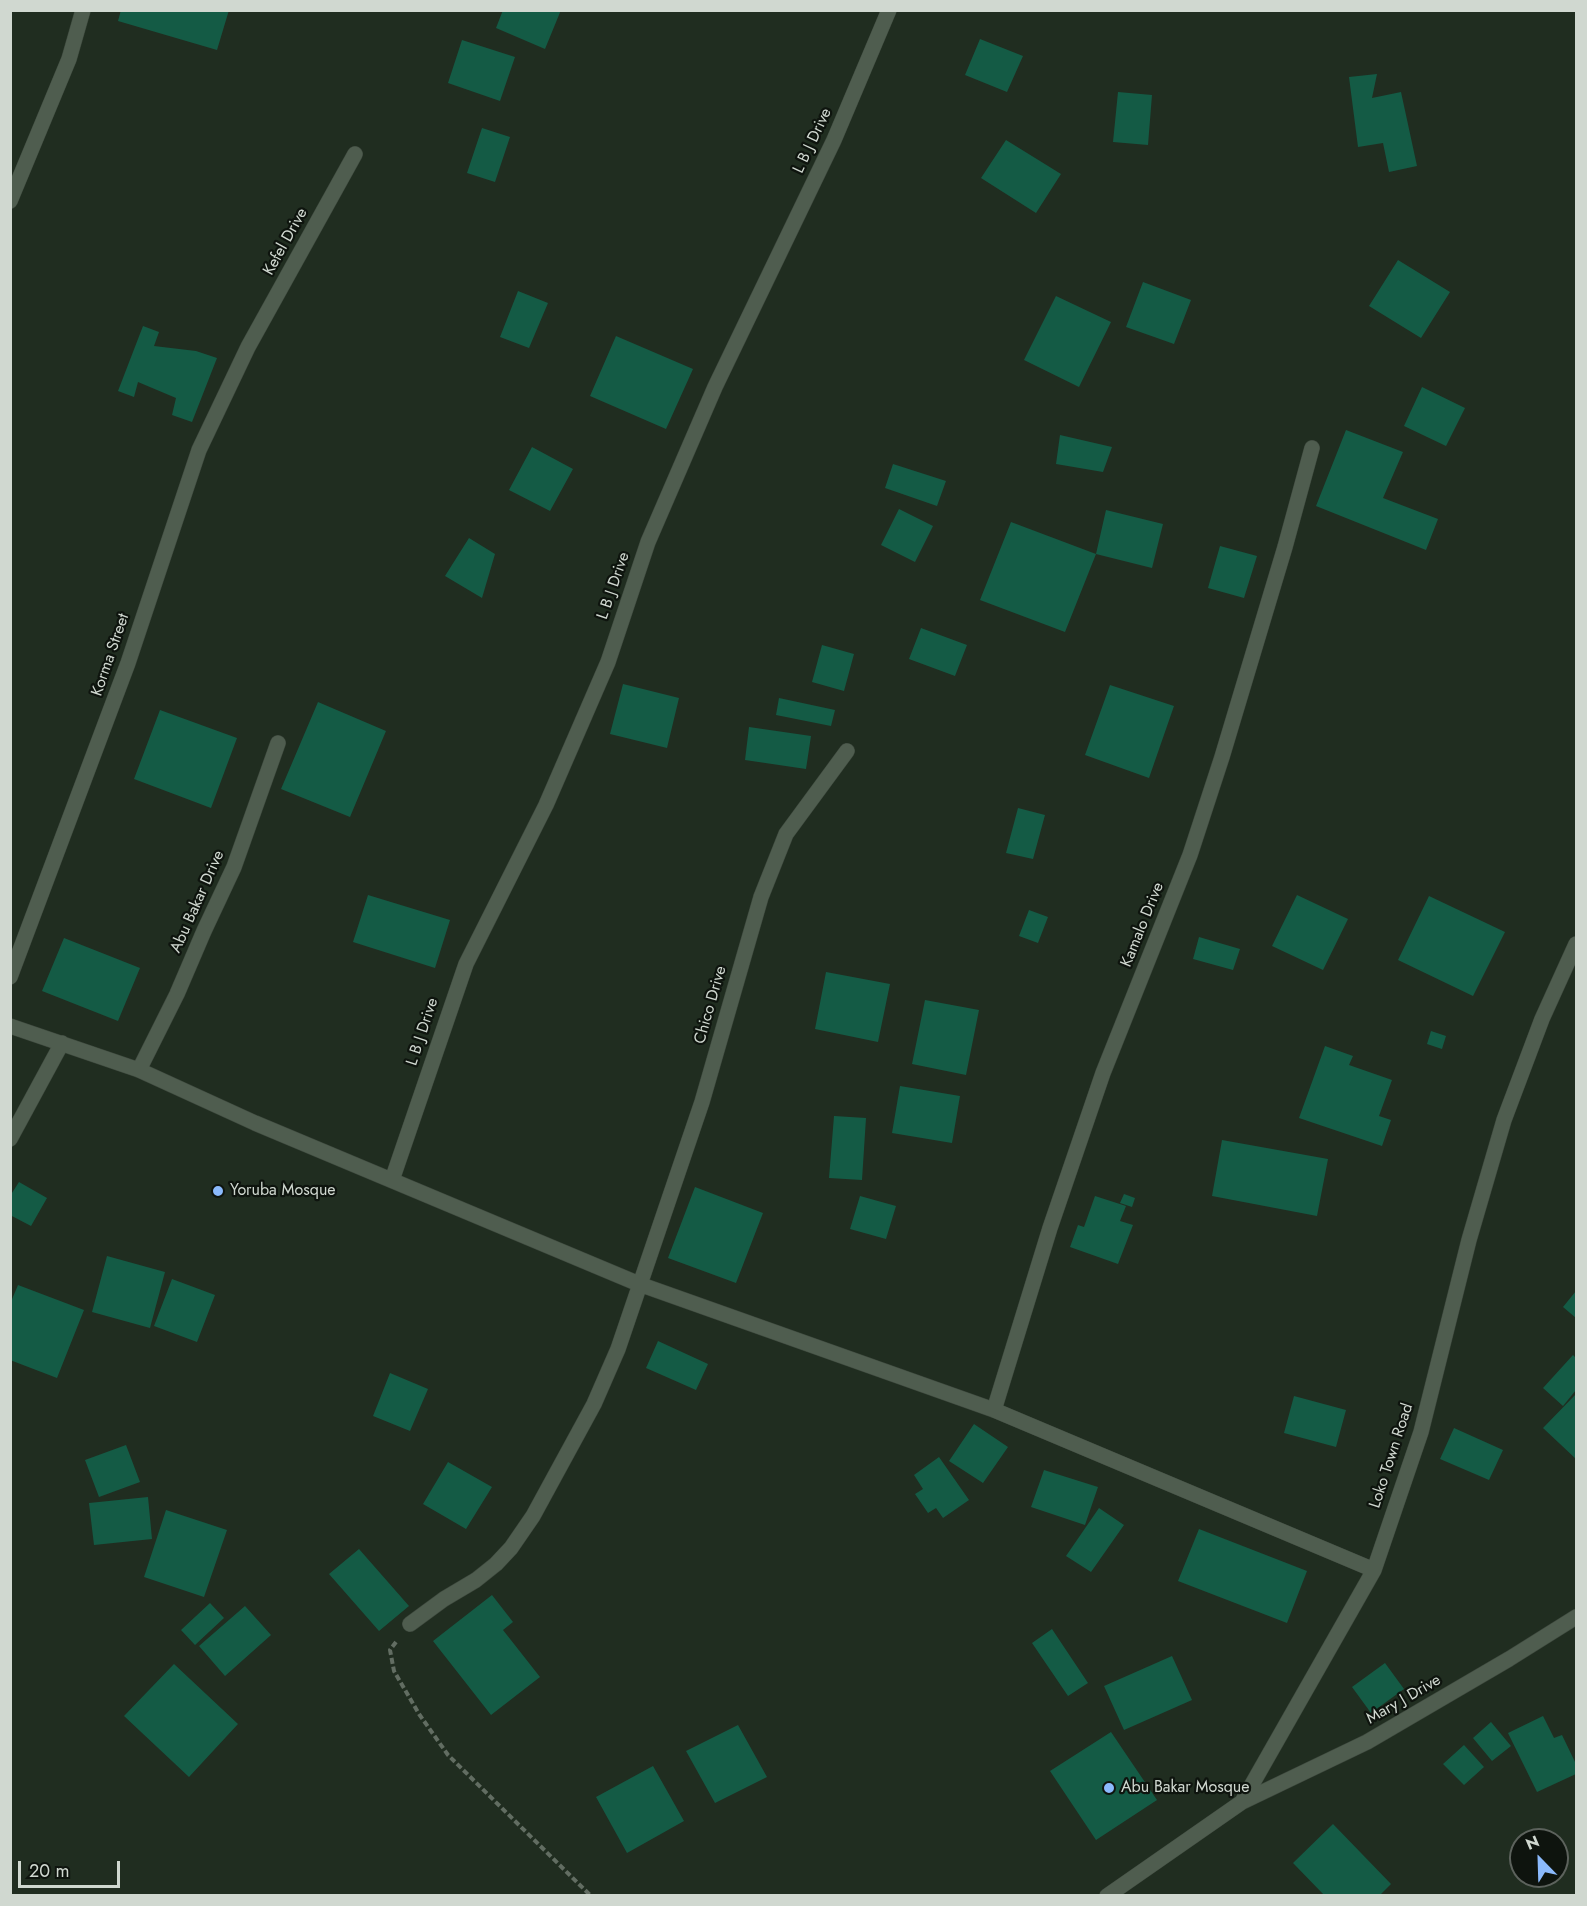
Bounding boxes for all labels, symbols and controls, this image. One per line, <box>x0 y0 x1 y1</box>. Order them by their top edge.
street label: L B J Drive <box>790 105 836 177</box>
street label: Kefel Drive <box>260 205 312 279</box>
street label: L B J Drive <box>594 550 634 622</box>
street label: Korma Street <box>88 611 134 699</box>
street label: Abu Bakar Drive <box>167 848 229 956</box>
street label: Kamalo Drive <box>1117 880 1169 970</box>
street label: Chico Drive <box>691 964 731 1046</box>
street label: L B J Drive <box>403 996 443 1068</box>
place label: Yoruba Mosque <box>230 1181 336 1201</box>
marker: Yoruba Mosque <box>211 1184 225 1198</box>
street label: Loko Town Road <box>1366 1401 1418 1511</box>
street label: Mary J Drive <box>1363 1671 1445 1729</box>
place label: Abu Bakar Mosque <box>1121 1778 1249 1798</box>
marker: Abu Bakar Mosque <box>1102 1781 1116 1795</box>
north arrow <box>1509 1828 1569 1888</box>
text: N <box>1522 1830 1543 1856</box>
scale bar <box>21 1849 123 1887</box>
text: 20 m <box>29 1858 69 1884</box>

